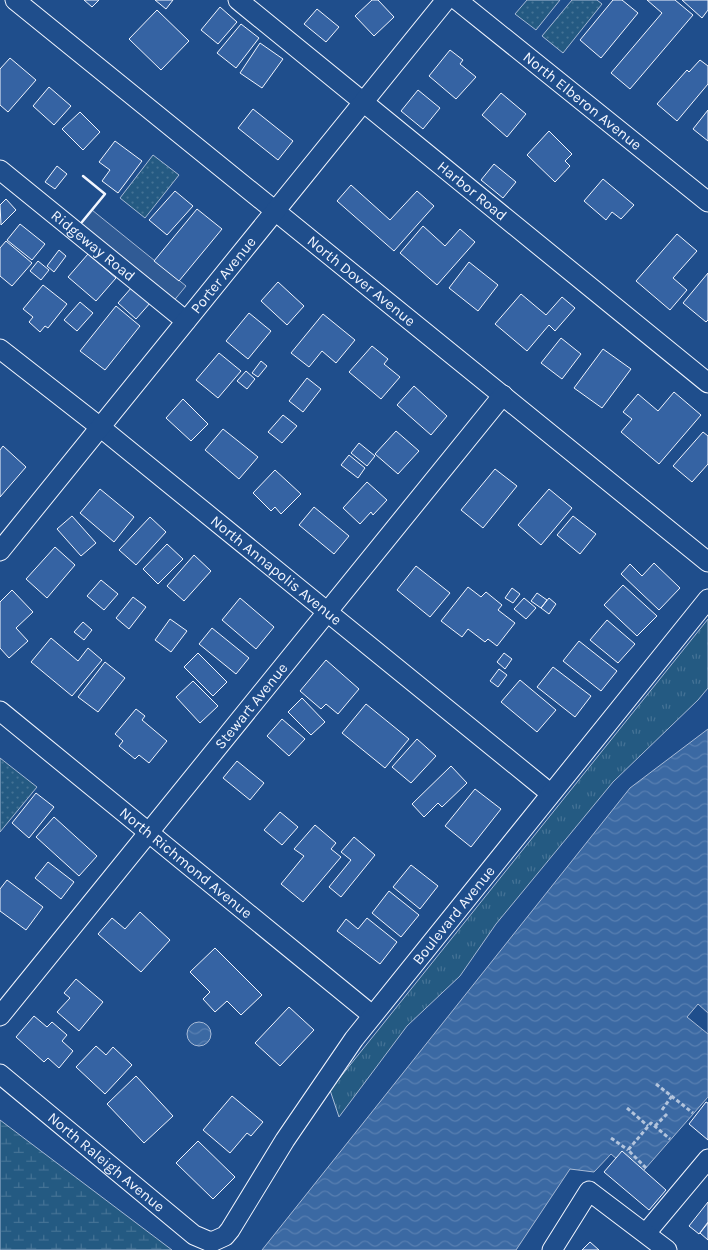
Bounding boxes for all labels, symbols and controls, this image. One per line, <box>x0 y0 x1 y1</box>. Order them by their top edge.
street label: North Elberon Avenue <box>519 48 645 154</box>
street label: Harbor Road <box>434 157 511 224</box>
street label: Ridgeway Road <box>48 206 139 285</box>
street label: North Dover Avenue <box>304 232 419 330</box>
street label: Porter Avenue <box>187 233 260 317</box>
street label: North Annapolis Avenue <box>207 512 345 629</box>
street label: Stewart Avenue <box>211 659 291 753</box>
street label: North Richmond Avenue <box>116 803 256 922</box>
street label: Boulevard Avenue <box>409 862 499 968</box>
street label: North Raleigh Avenue <box>44 1108 168 1216</box>

